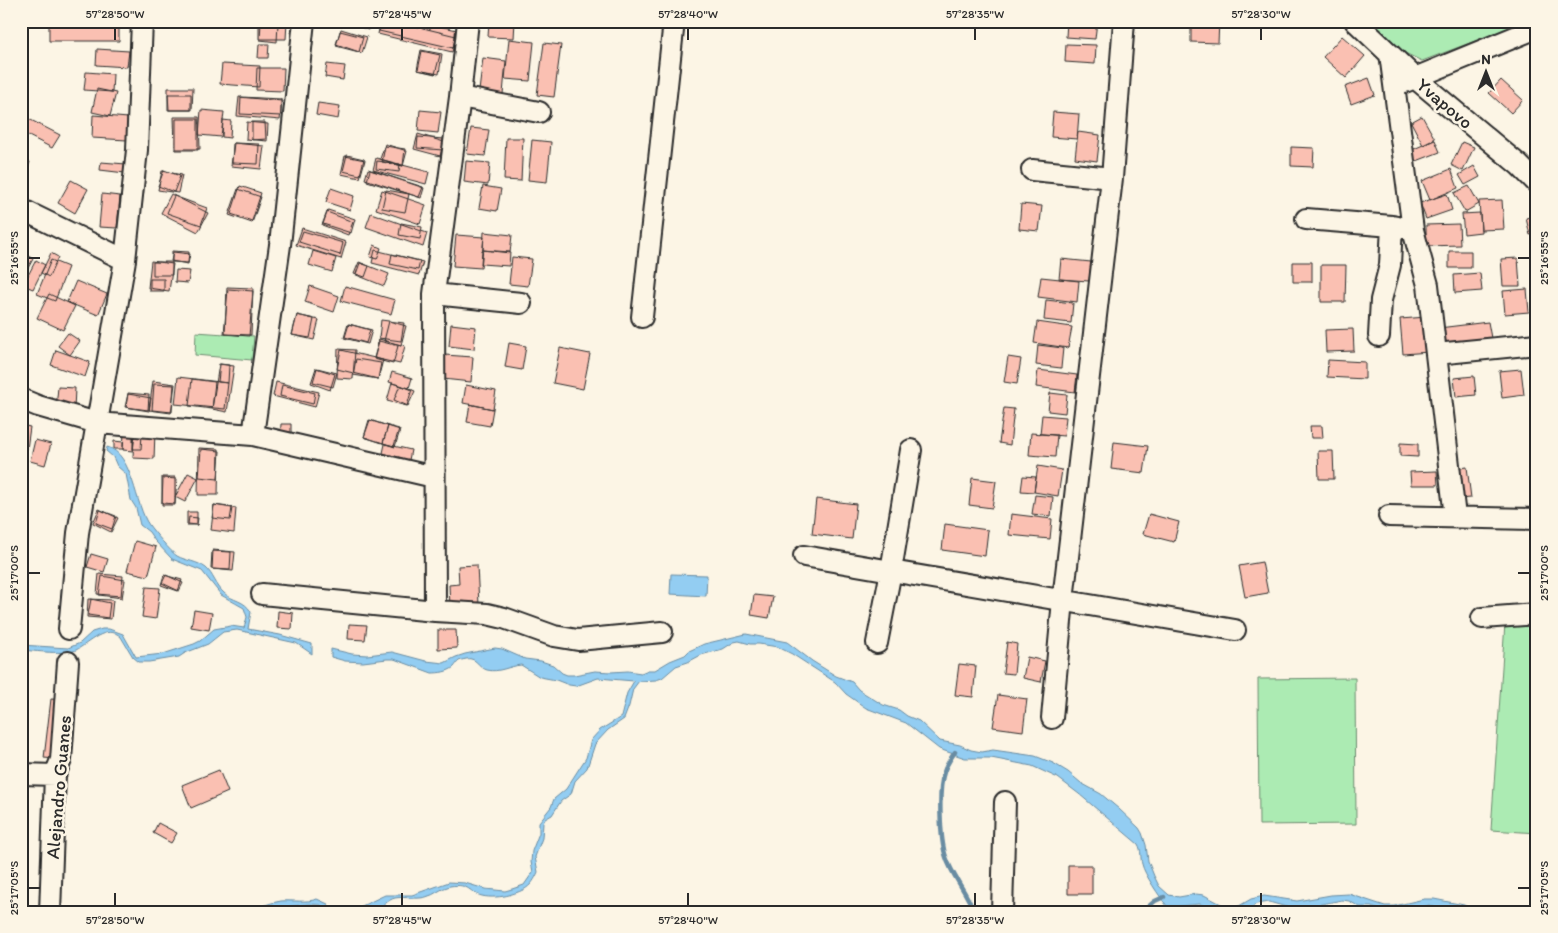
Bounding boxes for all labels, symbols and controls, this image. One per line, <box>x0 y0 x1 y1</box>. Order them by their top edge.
text: 57°28'50"W <box>85 7 145 21</box>
text: 57°28'45"W <box>372 7 432 21</box>
text: 57°28'40"W <box>658 7 718 21</box>
text: 57°28'35"W <box>946 7 1004 21</box>
text: 57°28'30"W <box>1231 7 1291 21</box>
north arrow <box>1460 48 1510 98</box>
text: N <box>1481 51 1491 68</box>
street label: Yvapovo <box>1412 73 1478 134</box>
text: 25°16'55"S <box>7 231 21 285</box>
text: 25°16'55"S <box>1537 231 1551 285</box>
text: 25°17'00"S <box>7 545 21 601</box>
text: 25°17'00"S <box>1537 545 1551 601</box>
street label: Alejandro Guanes <box>41 714 76 860</box>
text: 25°17'05"S <box>7 860 21 915</box>
text: 25°17'05"S <box>1537 860 1551 915</box>
text: 57°28'50"W <box>85 913 145 927</box>
text: 57°28'45"W <box>372 913 432 927</box>
text: 57°28'40"W <box>658 913 718 927</box>
text: 57°28'35"W <box>946 913 1004 927</box>
text: 57°28'30"W <box>1231 913 1291 927</box>

